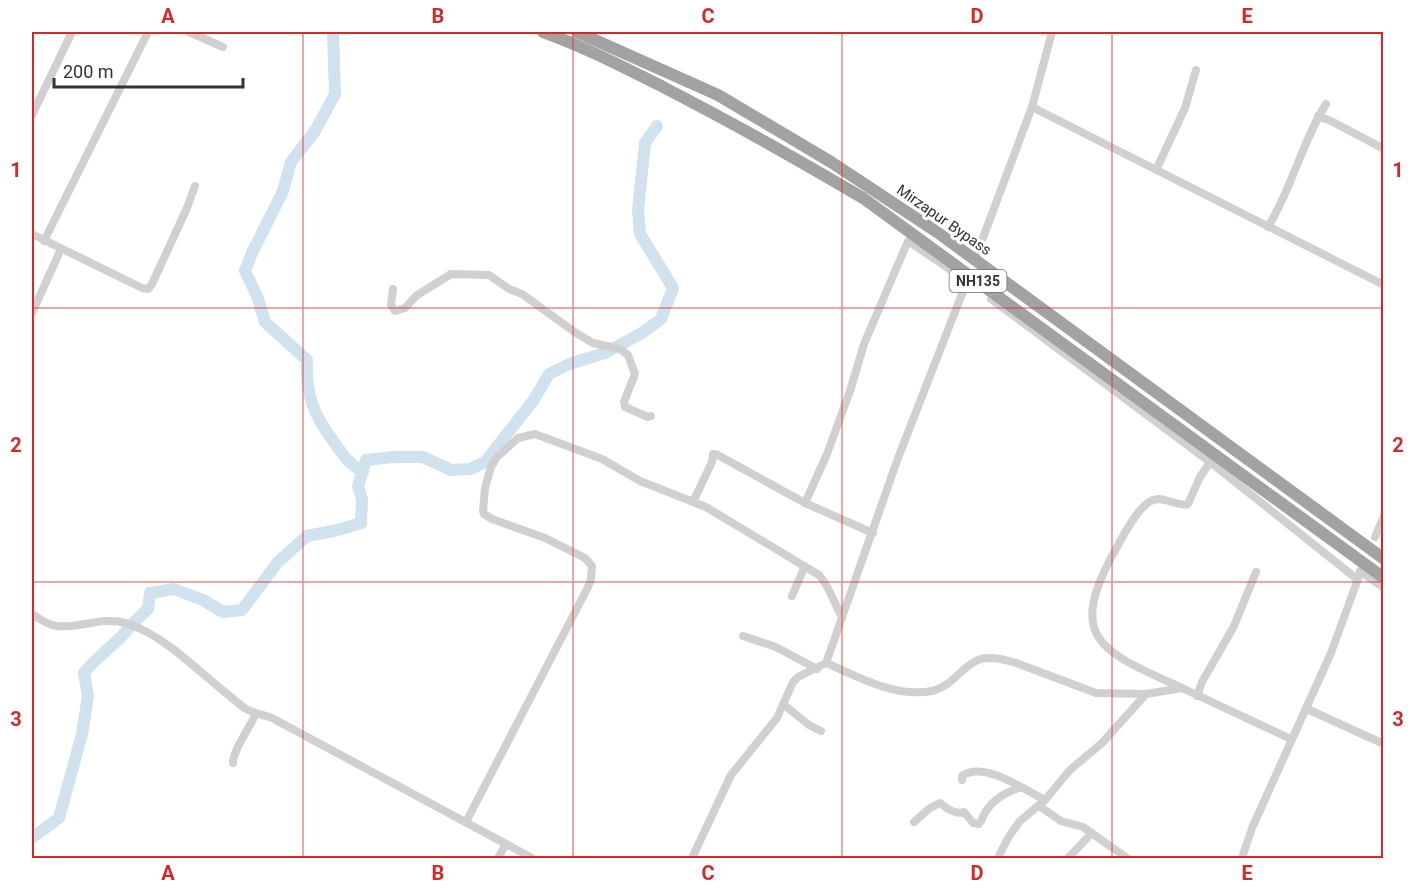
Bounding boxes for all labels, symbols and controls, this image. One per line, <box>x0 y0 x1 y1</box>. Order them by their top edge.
text: A <box>161 4 175 28</box>
text: B <box>432 4 444 28</box>
text: C <box>701 4 715 28</box>
text: D <box>971 4 984 28</box>
text: E <box>1241 4 1253 28</box>
scale bar <box>54 51 243 89</box>
text: 200 m <box>63 61 114 82</box>
text: 1 <box>10 158 22 182</box>
text: 1 <box>1392 158 1404 182</box>
street label: Mirzapur Bypass <box>893 181 995 259</box>
road number: NH135 <box>950 270 1006 292</box>
text: 2 <box>10 433 22 457</box>
text: 2 <box>1392 433 1404 457</box>
text: 3 <box>10 707 22 731</box>
text: 3 <box>1392 707 1404 731</box>
text: A <box>161 861 175 885</box>
text: B <box>432 861 444 885</box>
text: C <box>701 861 715 885</box>
text: D <box>971 861 984 885</box>
text: E <box>1241 861 1253 885</box>

